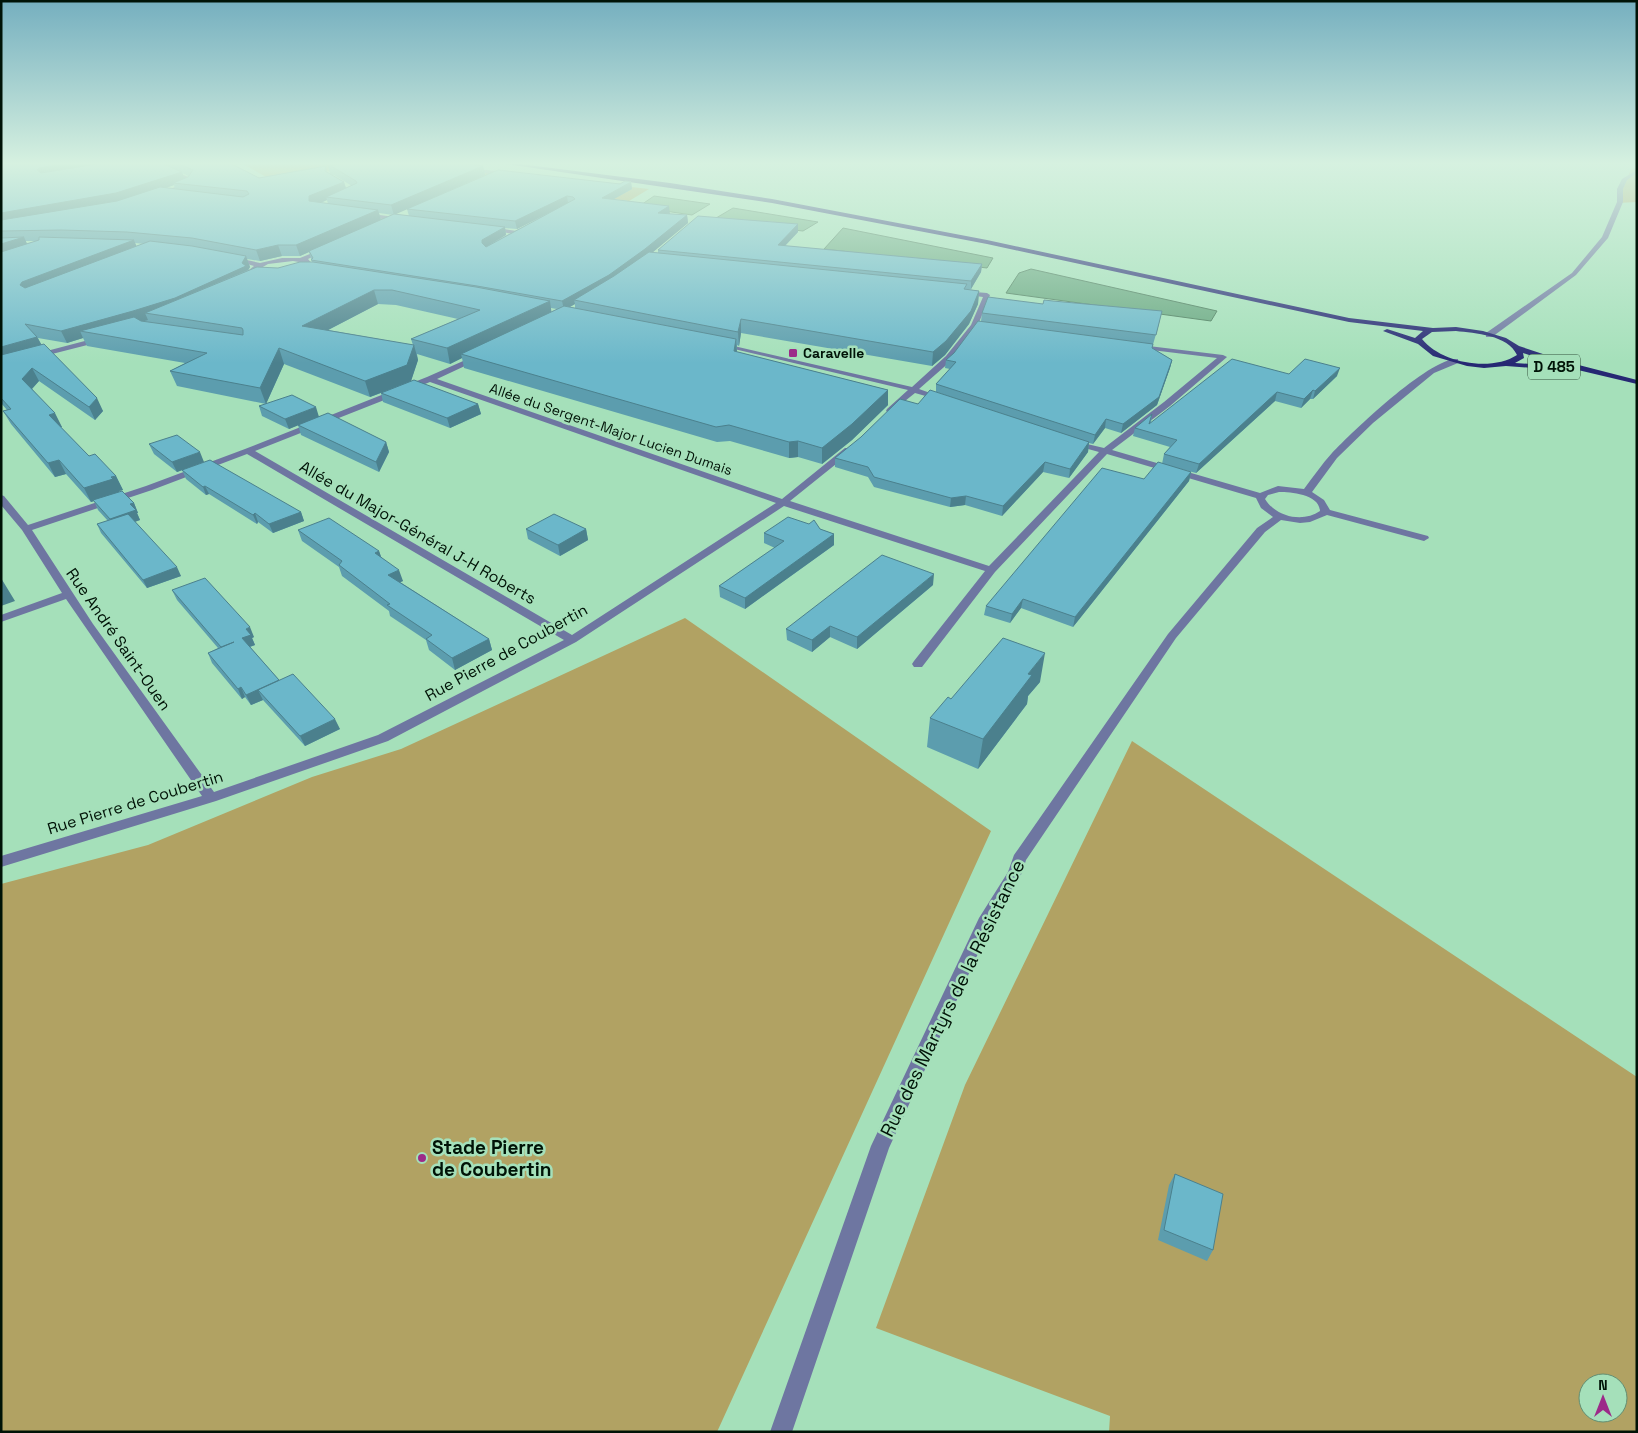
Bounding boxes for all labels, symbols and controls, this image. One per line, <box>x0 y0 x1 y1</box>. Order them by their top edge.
place label: Caravelle <box>803 344 864 362</box>
marker: Caravelle <box>787 347 799 359</box>
road number: D 485 <box>1528 354 1580 380</box>
street label: Allée du Sergent-Major Lucien Dumais <box>487 379 735 479</box>
street label: Allée du Major-Général J-H Roberts <box>296 456 540 609</box>
street label: Rue André Saint-Ouen <box>61 564 176 715</box>
street label: Rue Pierre de Coubertin <box>421 599 591 706</box>
street label: Rue Pierre de Coubertin <box>45 766 226 839</box>
street label: Rue des Martyrs de la Résistance <box>874 856 1031 1141</box>
place label: Stade Pierre de Coubertin <box>432 1135 552 1182</box>
marker: Stade Pierre de Coubertin <box>416 1152 428 1164</box>
north arrow <box>1578 1373 1628 1423</box>
text: N <box>1598 1376 1608 1394</box>

